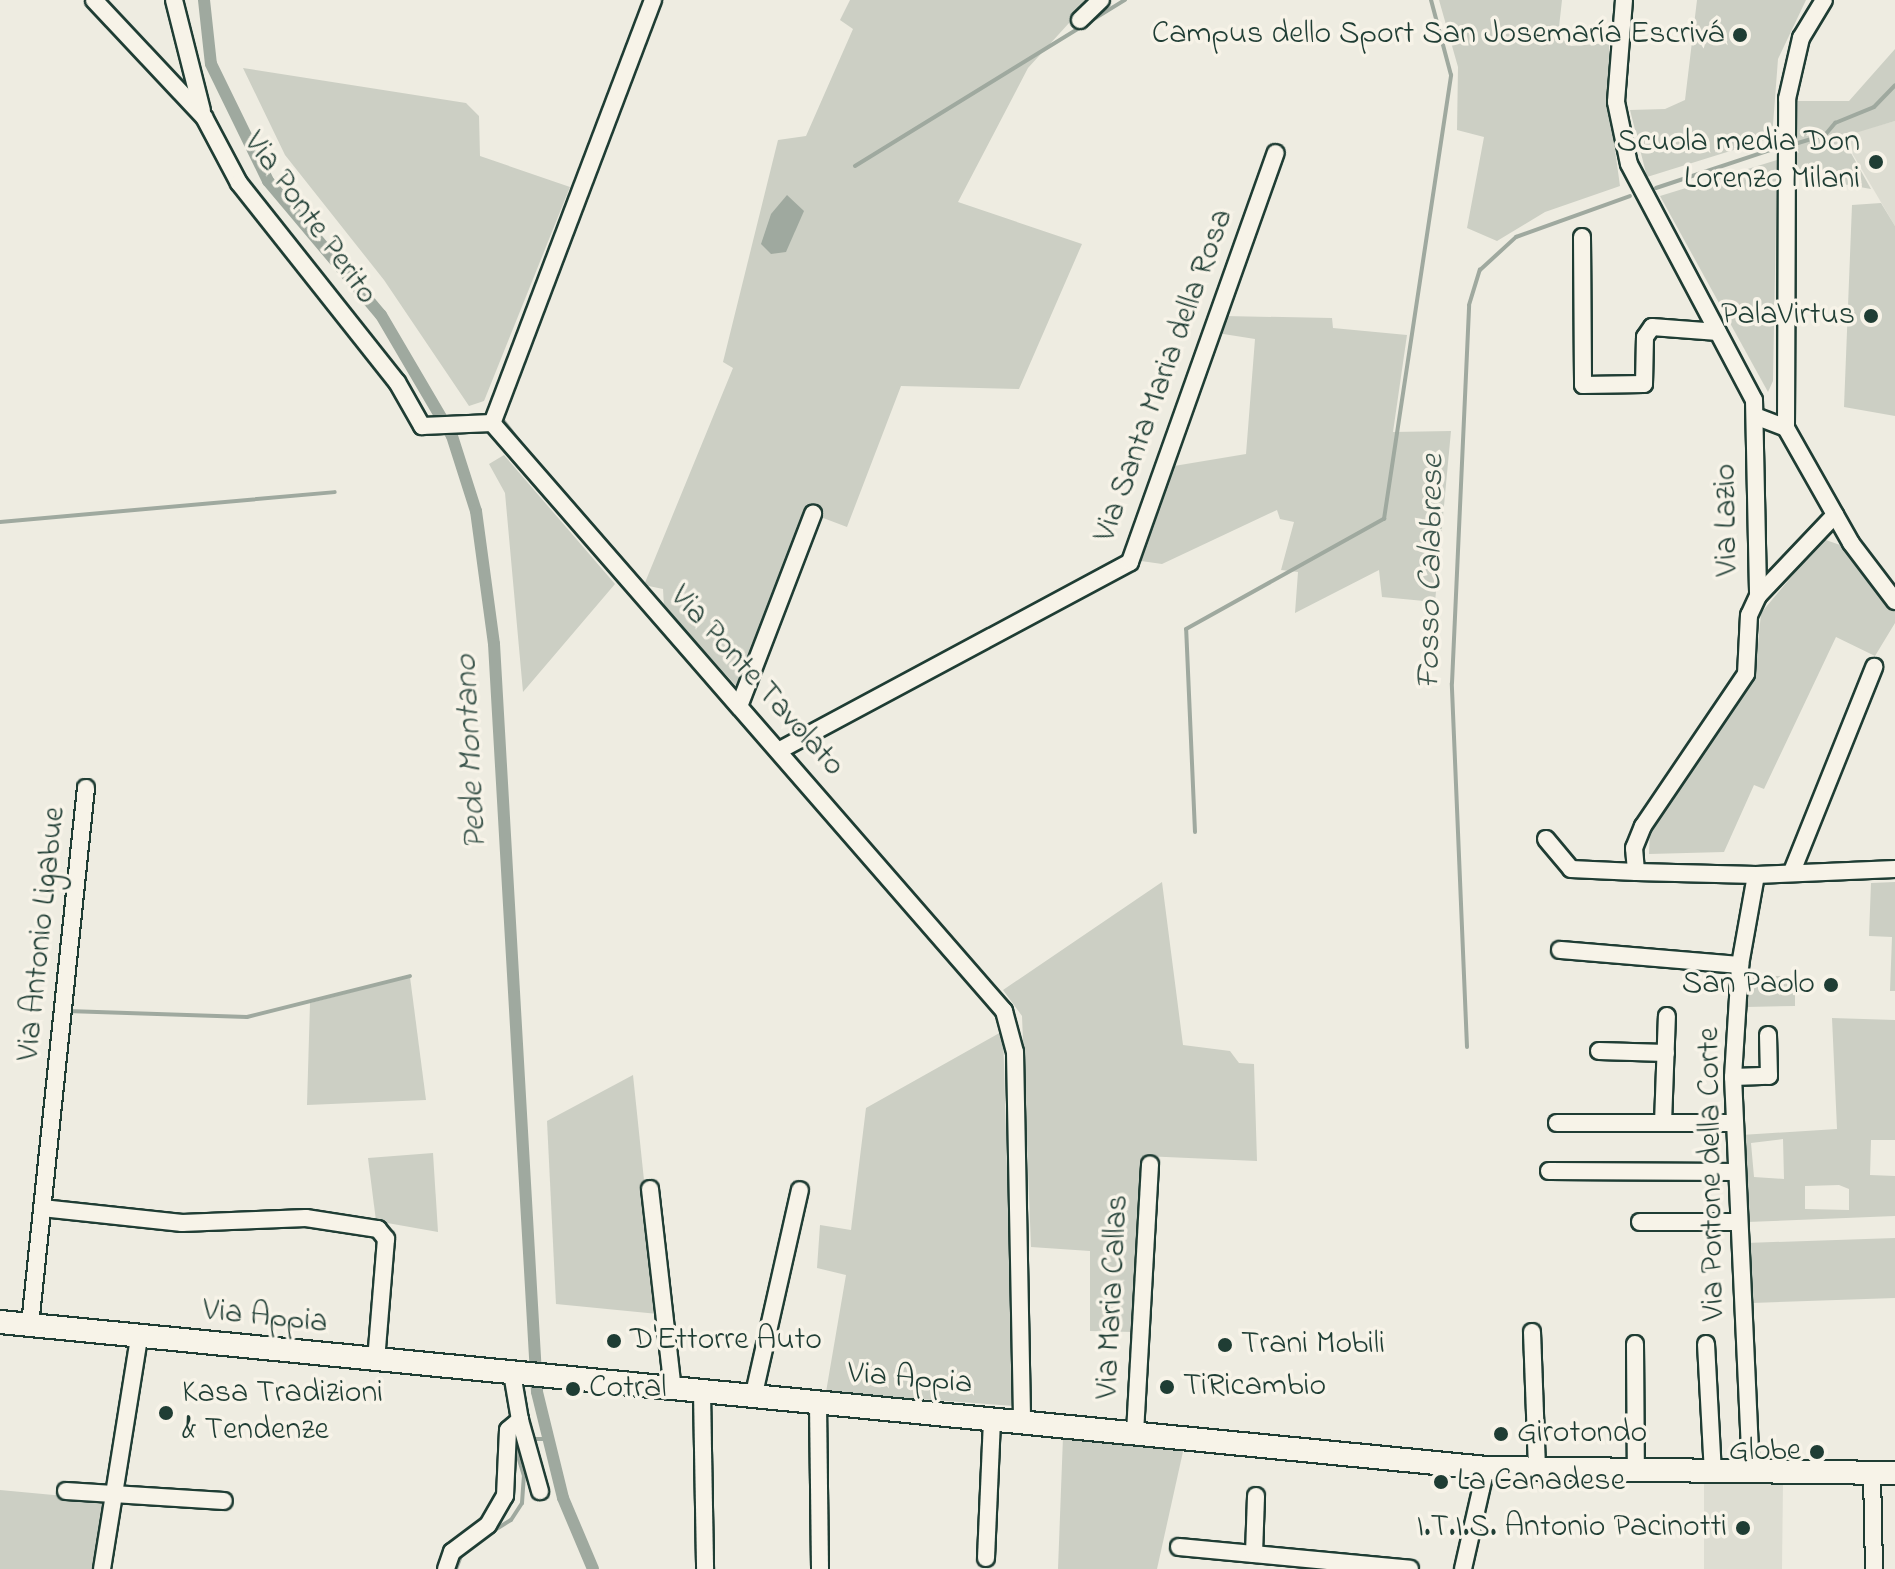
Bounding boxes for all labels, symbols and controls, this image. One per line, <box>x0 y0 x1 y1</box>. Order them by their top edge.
place label: Campus dello Sport San Josemaría Escrivá <box>1152 16 1724 54</box>
marker: Campus dello Sport San Josemaría Escrivá <box>1731 26 1749 44</box>
street label: Via Ponte Perito <box>234 125 384 313</box>
place label: Scuola media Don Lorenzo Milani <box>1617 125 1860 200</box>
marker: Scuola media Don Lorenzo Milani <box>1867 153 1885 171</box>
street label: Via Santa Maria della Rosa <box>1087 204 1243 548</box>
place label: PalaVirtus <box>1721 297 1855 335</box>
marker: PalaVirtus <box>1862 307 1880 325</box>
water label: Fosso Calabrese <box>1410 454 1454 690</box>
street label: Via Lazio <box>1708 463 1748 577</box>
street label: Via Ponte Tavolato <box>660 579 852 785</box>
water label: Pede Montano <box>447 654 497 850</box>
street label: Via Antonio Ligabue <box>11 805 75 1063</box>
place label: San Paolo <box>1682 966 1815 1004</box>
marker: San Paolo <box>1822 976 1840 994</box>
street label: Via Portone della Corte <box>1691 1027 1735 1321</box>
street label: Via Maria Callas <box>1089 1194 1139 1400</box>
street label: Via Appia <box>201 1292 329 1344</box>
place label: D'Ettorre Auto <box>630 1322 822 1360</box>
place label: Trani Mobili <box>1241 1326 1385 1364</box>
marker: D'Ettorre Auto <box>605 1332 623 1350</box>
marker: Trani Mobili <box>1216 1336 1234 1354</box>
street label: Via Appia <box>846 1355 974 1405</box>
place label: TiRicambio <box>1183 1368 1326 1406</box>
place label: Cotral <box>589 1370 667 1408</box>
place label: Kasa Tradizioni & Tendenze <box>182 1376 383 1451</box>
marker: TiRicambio <box>1158 1378 1176 1396</box>
marker: Cotral <box>564 1380 582 1398</box>
marker: Kasa Tradizioni & Tendenze <box>157 1404 175 1422</box>
place label: Girotondo <box>1517 1415 1647 1453</box>
marker: Girotondo <box>1492 1425 1510 1443</box>
place label: Globe <box>1729 1433 1801 1471</box>
marker: Globe <box>1808 1443 1826 1461</box>
place label: La Canadese <box>1457 1463 1625 1501</box>
marker: La Canadese <box>1432 1473 1450 1491</box>
place label: I.T.I.S. Antonio Pacinotti <box>1416 1509 1727 1547</box>
marker: I.T.I.S. Antonio Pacinotti <box>1734 1519 1752 1537</box>

